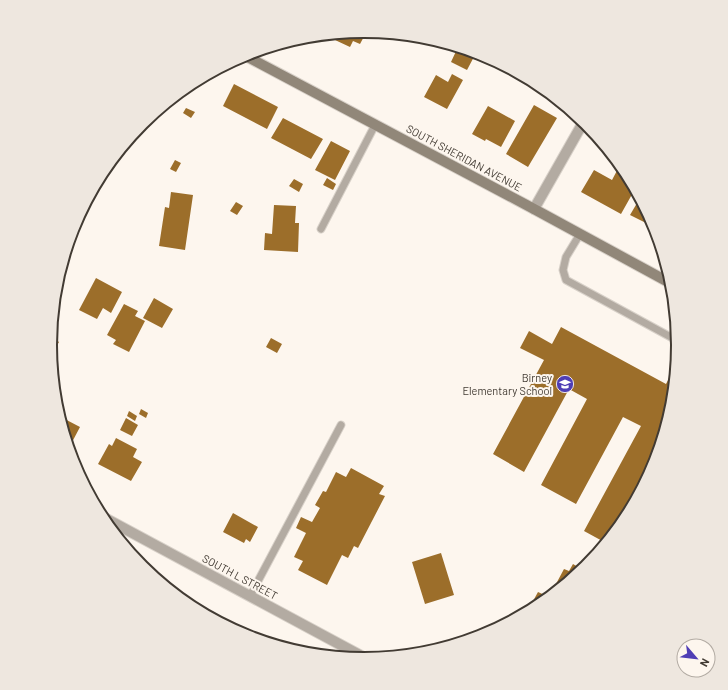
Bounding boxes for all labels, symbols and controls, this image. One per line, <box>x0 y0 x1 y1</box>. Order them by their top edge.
street label: SOUTH SHERIDAN AVENUE <box>404 122 525 194</box>
place label: Birney Elementary School <box>462 371 552 397</box>
school or university icon: Birney Elementary School <box>555 374 575 394</box>
street label: SOUTH L STREET <box>200 551 280 602</box>
north arrow <box>676 638 716 678</box>
text: N <box>698 657 713 669</box>

